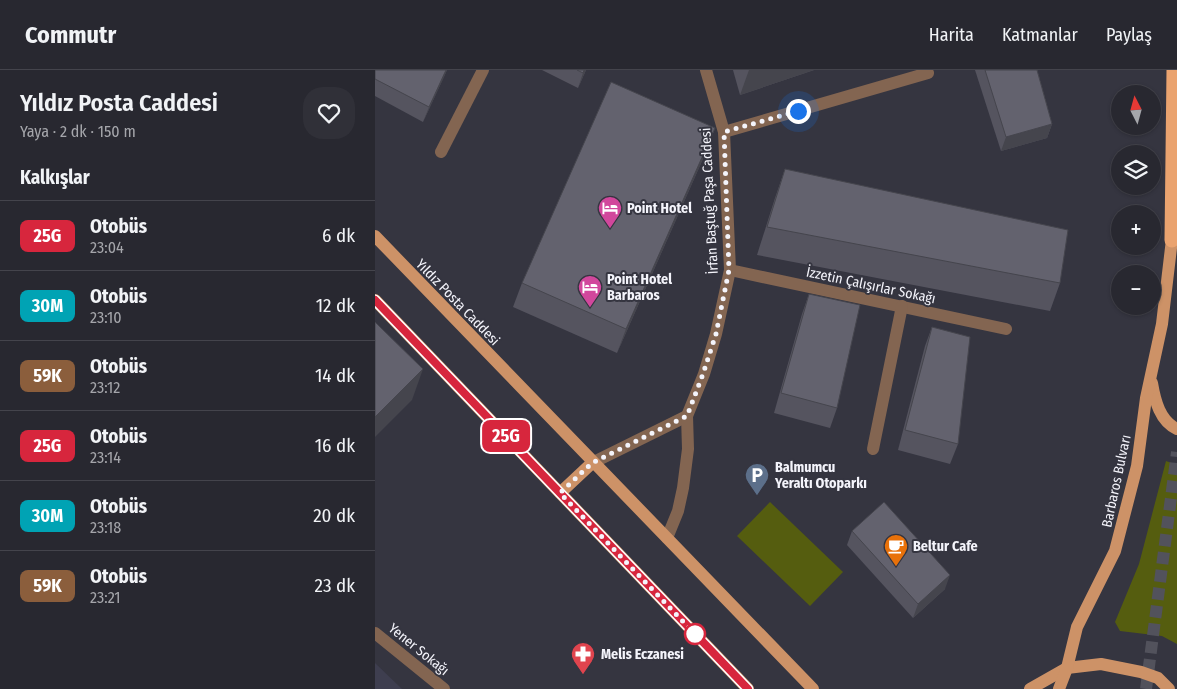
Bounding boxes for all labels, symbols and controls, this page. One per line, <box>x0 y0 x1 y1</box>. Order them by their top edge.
text: Commutr <box>25 21 116 49</box>
text: Harita <box>929 24 974 46</box>
text: Katmanlar <box>1002 24 1078 46</box>
text: Paylaş <box>1106 24 1152 46</box>
north arrow <box>1111 85 1161 135</box>
map controls <box>1111 85 1161 315</box>
button: heart <box>303 87 355 139</box>
text: Yıldız Posta Caddesi <box>20 89 218 117</box>
your location <box>786 99 811 124</box>
text: Yaya · 2 dk · 150 m <box>20 122 136 141</box>
street label: İrfan Baştuğ Paşa Caddesi <box>697 127 722 275</box>
button: layers <box>1111 145 1161 195</box>
text: Kalkışlar <box>20 166 90 189</box>
hotel icon: Point Hotel <box>597 195 623 229</box>
place label: Point Hotel <box>627 200 692 217</box>
button: + <box>1111 205 1161 255</box>
text: Otobüs <box>90 215 147 238</box>
text: 6 dk <box>322 224 355 247</box>
text: 25G <box>34 225 61 247</box>
text: 23:04 <box>90 238 124 257</box>
street label: Yıldız Posta Caddesi <box>412 256 503 349</box>
street label: İzzetin Çalışırlar Sokağı <box>805 263 937 307</box>
button: − <box>1111 265 1161 315</box>
place label: Point Hotel Barbaros <box>607 271 672 304</box>
hotel icon: Point Hotel Barbaros <box>577 274 603 308</box>
text: Otobüs <box>90 285 147 308</box>
text: 12 dk <box>316 294 355 317</box>
text: 30M <box>32 295 63 317</box>
text: 23:10 <box>90 308 122 327</box>
text: Otobüs <box>90 355 147 378</box>
text: 14 dk <box>315 364 355 387</box>
text: 59K <box>33 365 62 387</box>
text: 23:12 <box>90 378 120 397</box>
line badge: 25G <box>477 420 535 452</box>
text: Otobüs <box>90 425 147 448</box>
text: 25G <box>492 425 520 447</box>
street label: Barbaros Bulvarı <box>1098 433 1135 529</box>
text: 16 dk <box>315 434 355 457</box>
text: 25G <box>34 435 61 457</box>
text: 23:14 <box>90 448 121 467</box>
place label: Balmumcu Yeraltı Otoparkı <box>774 459 867 492</box>
parking icon: Balmumcu Yeraltı Otoparkı <box>744 462 770 496</box>
text: Otobüs <box>90 495 147 518</box>
text: 20 dk <box>313 504 355 527</box>
text: 30M <box>32 505 63 527</box>
text: 23:18 <box>90 518 121 537</box>
cafe icon: Beltur Cafe <box>883 533 909 567</box>
place label: Beltur Cafe <box>913 538 978 555</box>
text: Otobüs <box>90 565 147 588</box>
text: 23 dk <box>315 574 355 597</box>
text: 59K <box>33 575 62 597</box>
text: 23:21 <box>90 588 121 607</box>
street label: Yener Sokağı <box>385 620 452 679</box>
unlabelled marker <box>684 623 706 645</box>
pharmacy icon: Melis Eczanesi <box>570 641 596 675</box>
place label: Melis Eczanesi <box>601 646 684 663</box>

